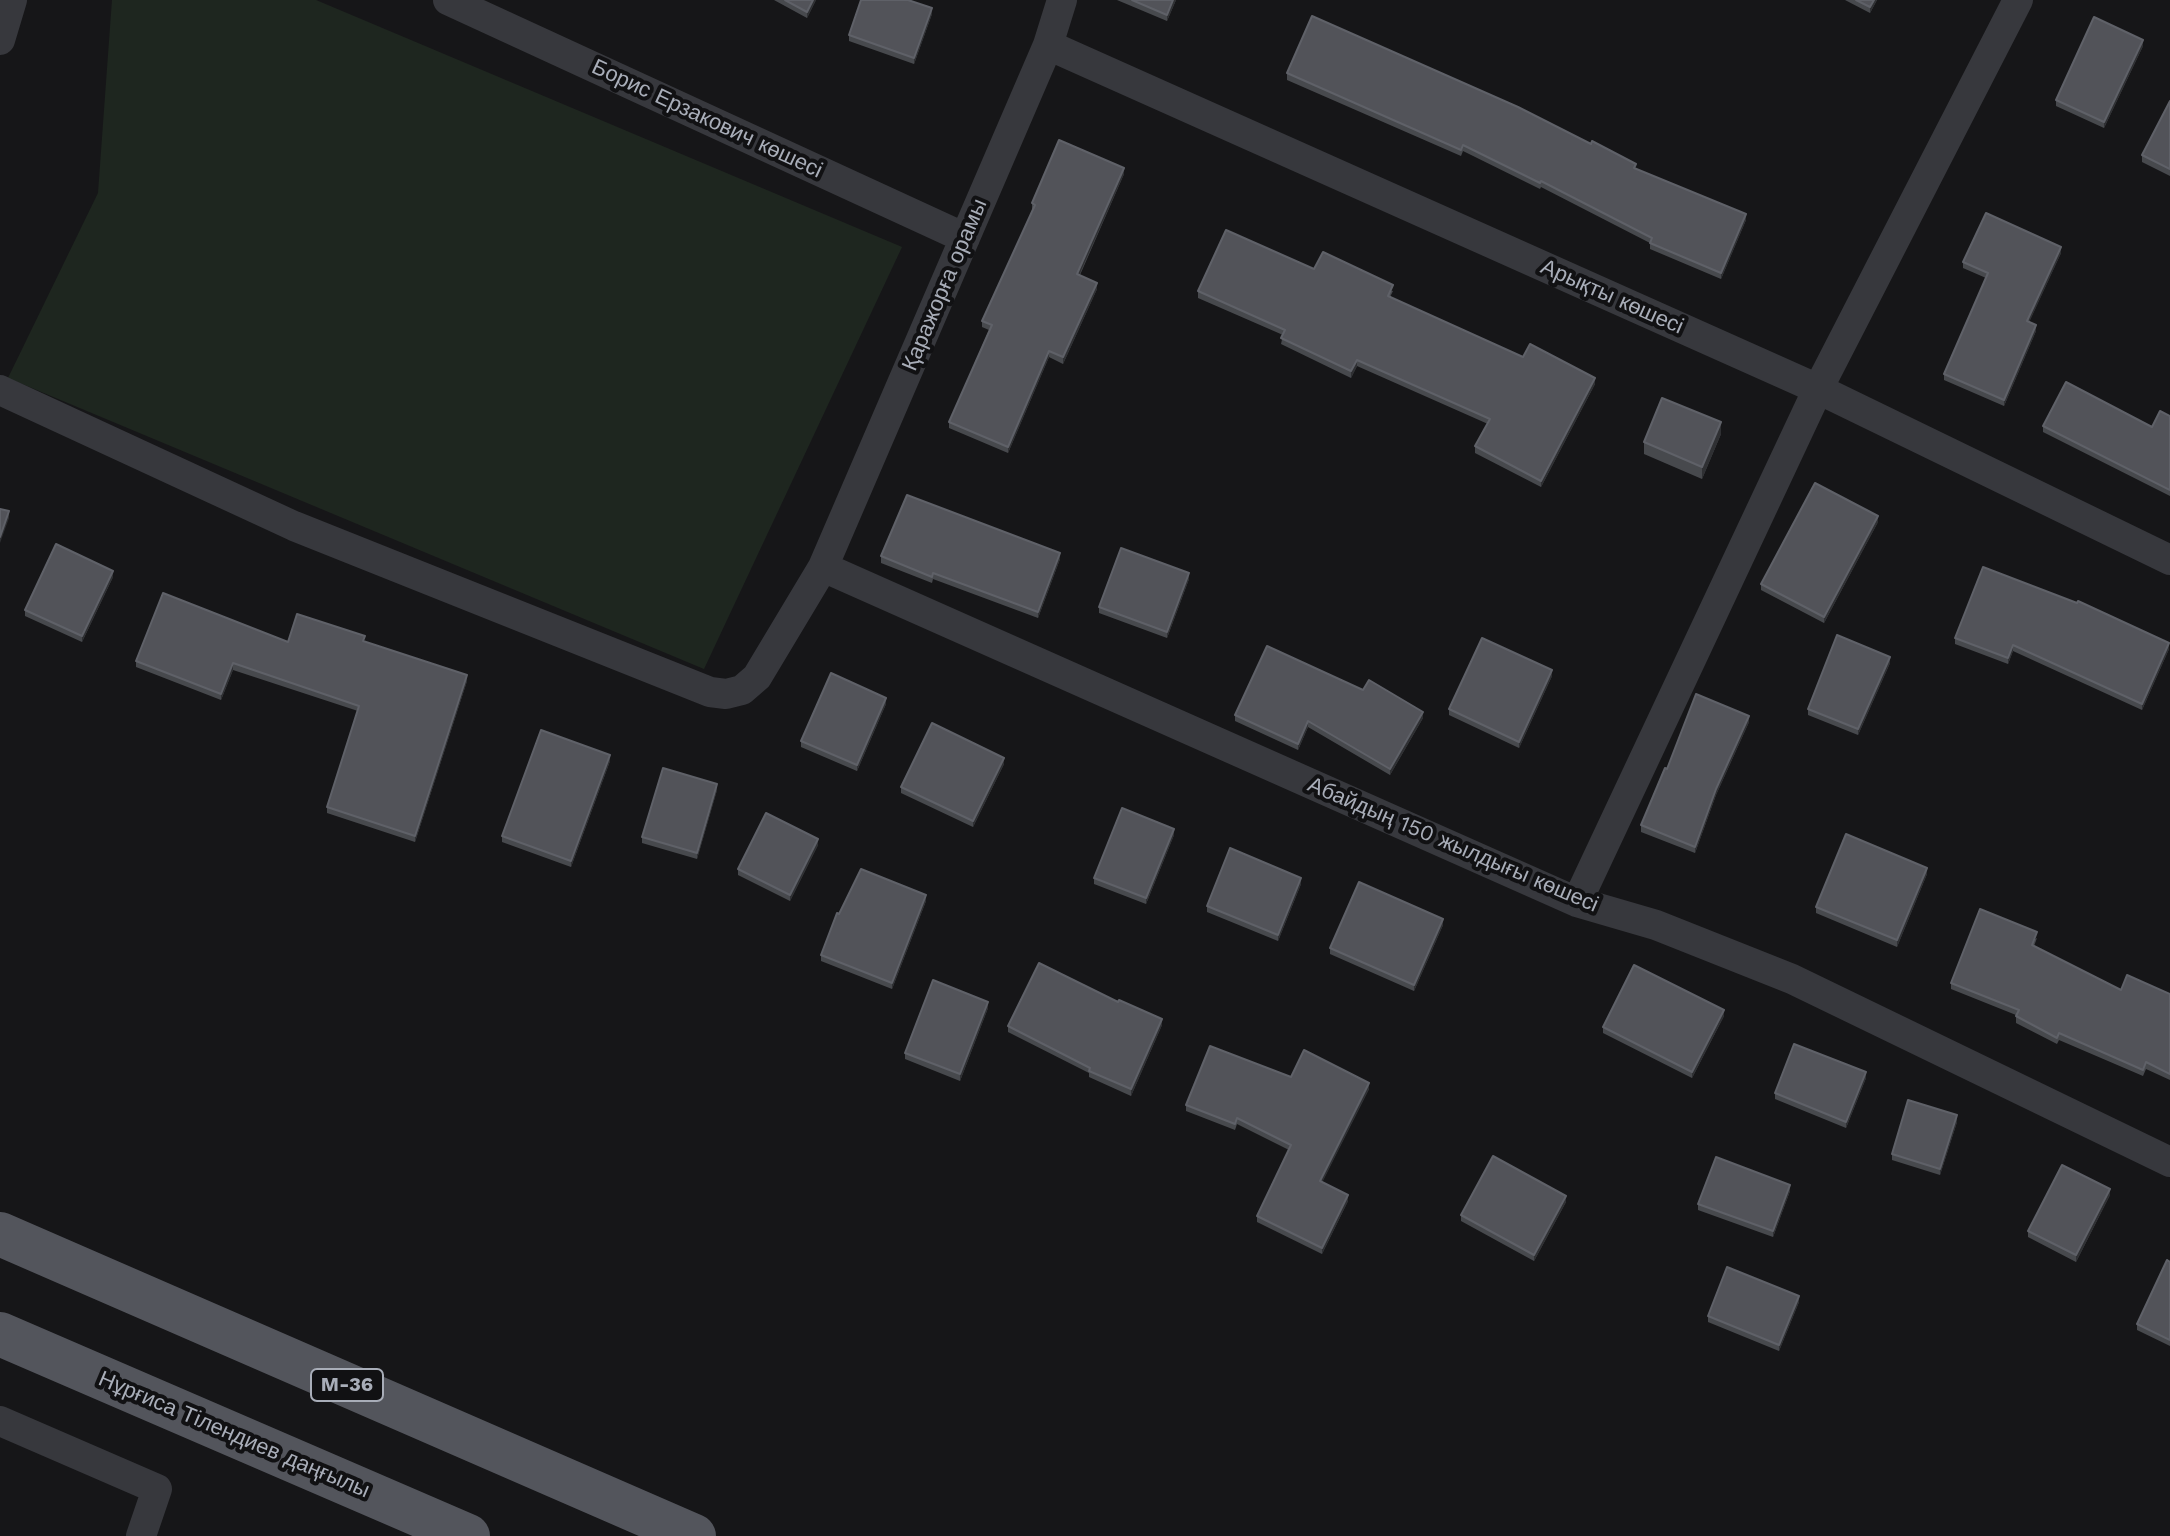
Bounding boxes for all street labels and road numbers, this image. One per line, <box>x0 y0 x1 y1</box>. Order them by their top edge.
street label: Борис Ерзакович көшесі <box>588 54 826 184</box>
street label: Қаражорға орамы <box>897 195 993 375</box>
street label: Арықты көшесі <box>1537 254 1687 340</box>
street label: Абайдың 150 жылдығы көшесі <box>1304 772 1602 918</box>
street label: Нұрғиса Тілендиев даңғылы <box>94 1366 374 1504</box>
road number: M-36 <box>311 1369 383 1401</box>

